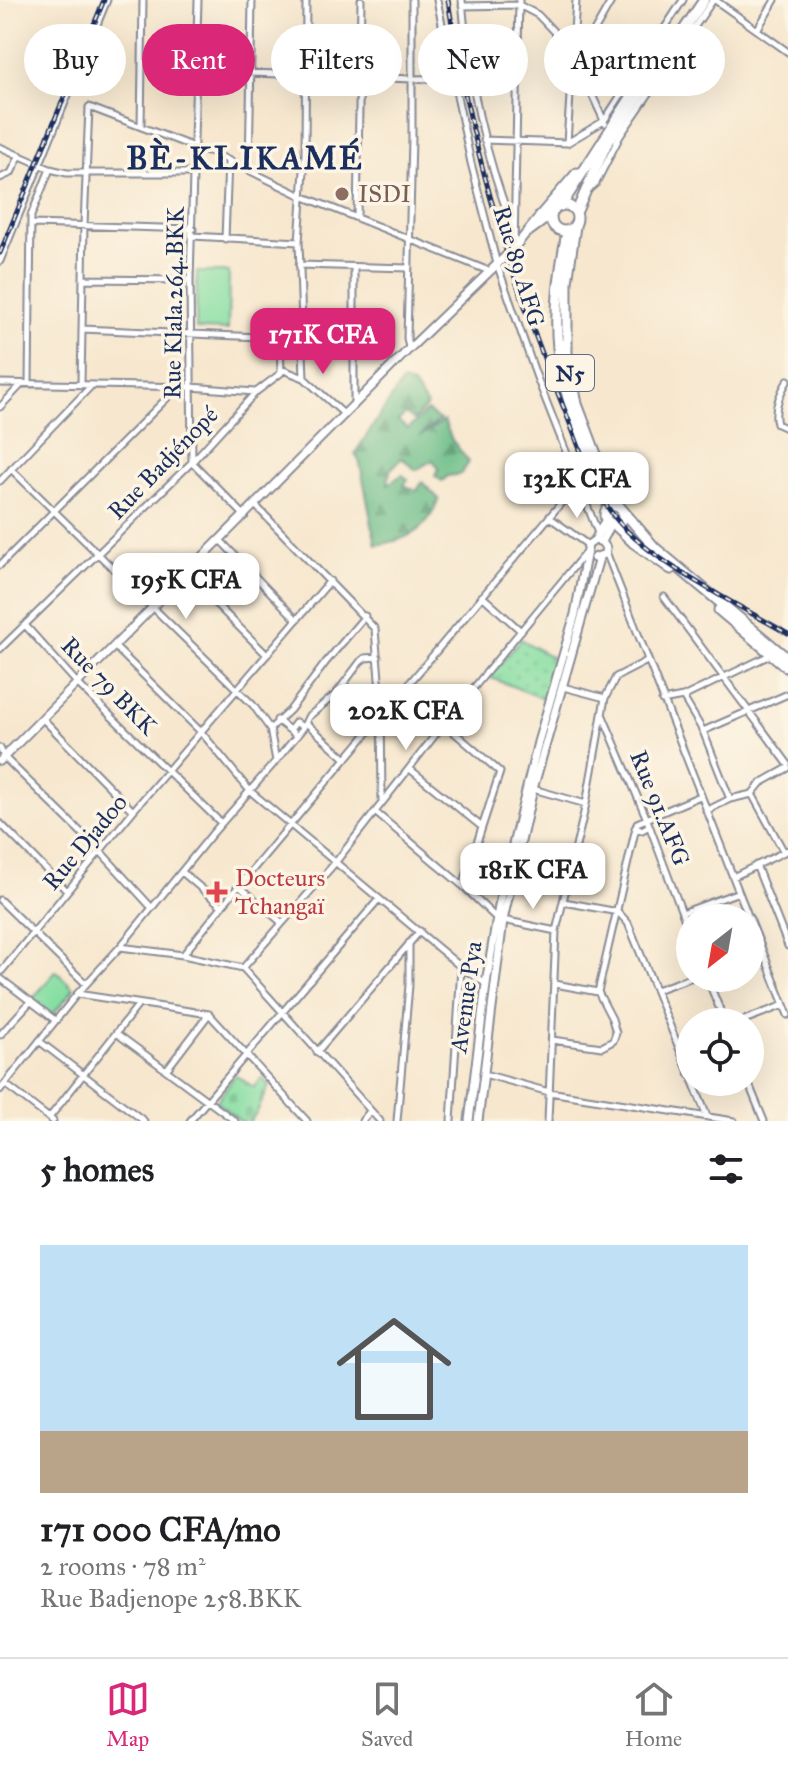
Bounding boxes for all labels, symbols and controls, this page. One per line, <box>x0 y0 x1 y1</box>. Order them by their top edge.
chip: Buy <box>24 24 126 96</box>
chip: Rent <box>142 24 255 96</box>
chip: Filters <box>271 24 402 96</box>
chip: New <box>418 24 528 96</box>
chip: Apartment <box>544 24 725 96</box>
district label: BÈ-KLIKAMÉ <box>126 137 364 178</box>
place label: ISDI <box>358 179 411 209</box>
marker: ISDI <box>333 185 351 203</box>
street label: Rue 89 AFG <box>486 202 552 330</box>
street label: Rue Klala.264.BKK <box>157 205 191 400</box>
pin: 171K CFA <box>240 308 406 376</box>
text: 171K CFA <box>268 318 378 350</box>
road number: N5 <box>546 355 594 391</box>
street label: Rue Badjénopé <box>102 400 224 526</box>
pin: 132K CFA <box>494 452 660 520</box>
text: 132K CFA <box>523 462 631 494</box>
pin: 195K CFA <box>103 553 269 621</box>
text: 195K CFA <box>130 563 242 595</box>
street label: Rue 79 BKK <box>55 631 164 742</box>
pin: 202K CFA <box>323 684 489 752</box>
text: 202K CFA <box>348 694 464 726</box>
street label: Rue 91.AFG <box>623 746 697 870</box>
street label: Rue Djadoo <box>36 788 134 896</box>
pin: 181K CFA <box>450 843 616 911</box>
text: 181K CFA <box>478 853 588 885</box>
place label: Docteurs Tchangaï <box>235 863 325 921</box>
marker: Docteurs Tchangaï <box>206 881 228 903</box>
north arrow <box>676 904 764 992</box>
map controls <box>676 904 764 1096</box>
street label: Avenue Pya <box>443 938 489 1056</box>
button: locate <box>676 1008 764 1096</box>
icon: filters <box>704 1147 748 1191</box>
text: 5 homes <box>40 1149 154 1190</box>
icon: home <box>322 1297 466 1441</box>
text: 171 000 CFA/mo <box>40 1509 281 1550</box>
text: 2 rooms · 78 m² <box>40 1550 205 1582</box>
text: Rue Badjenope 258.BKK <box>40 1582 301 1614</box>
tab: Map <box>106 1677 150 1752</box>
tab: Saved <box>361 1677 413 1752</box>
tab: Home <box>625 1677 682 1752</box>

